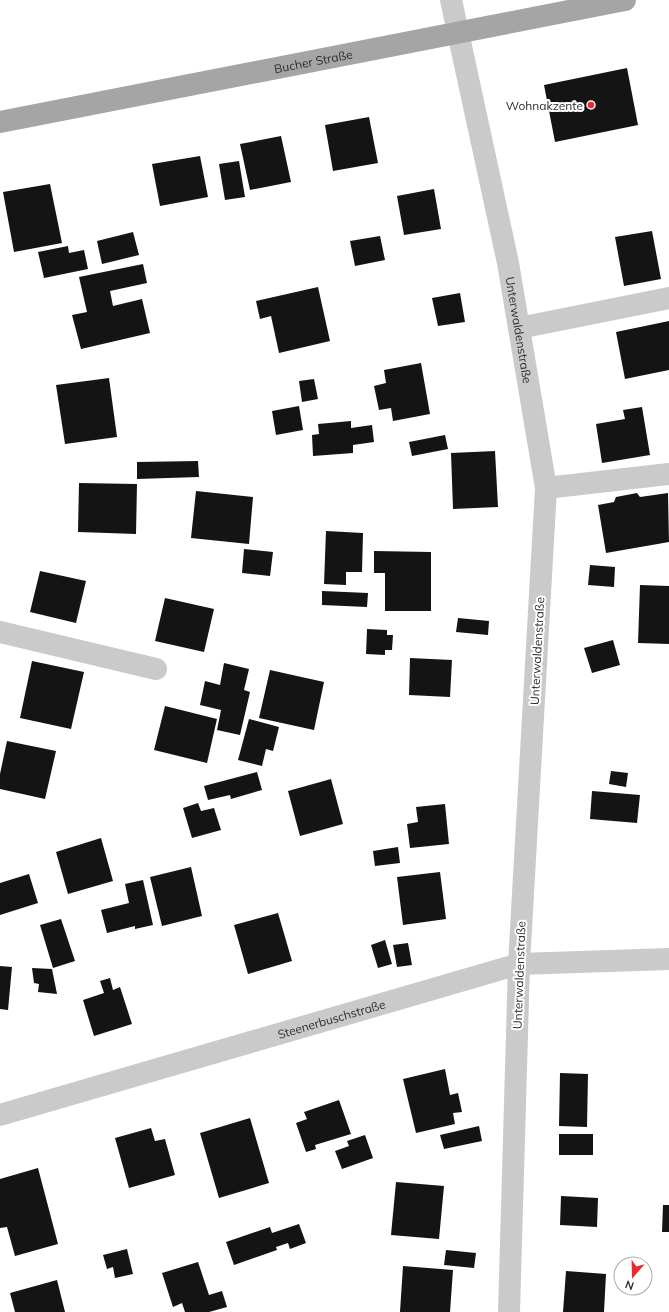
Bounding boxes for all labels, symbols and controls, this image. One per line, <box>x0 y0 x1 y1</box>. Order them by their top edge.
street label: Bucher Straße <box>273 46 354 76</box>
place label: Wohnakzente <box>506 98 583 113</box>
marker: Wohnakzente <box>586 100 596 110</box>
street label: Unterwaldenstraße <box>503 275 536 384</box>
street label: Unterwaldenstraße <box>527 597 547 705</box>
street label: Unterwaldenstraße <box>510 921 528 1029</box>
street label: Steenerbuschstraße <box>276 996 387 1041</box>
north arrow <box>613 1256 653 1296</box>
text: N <box>623 1277 636 1293</box>

